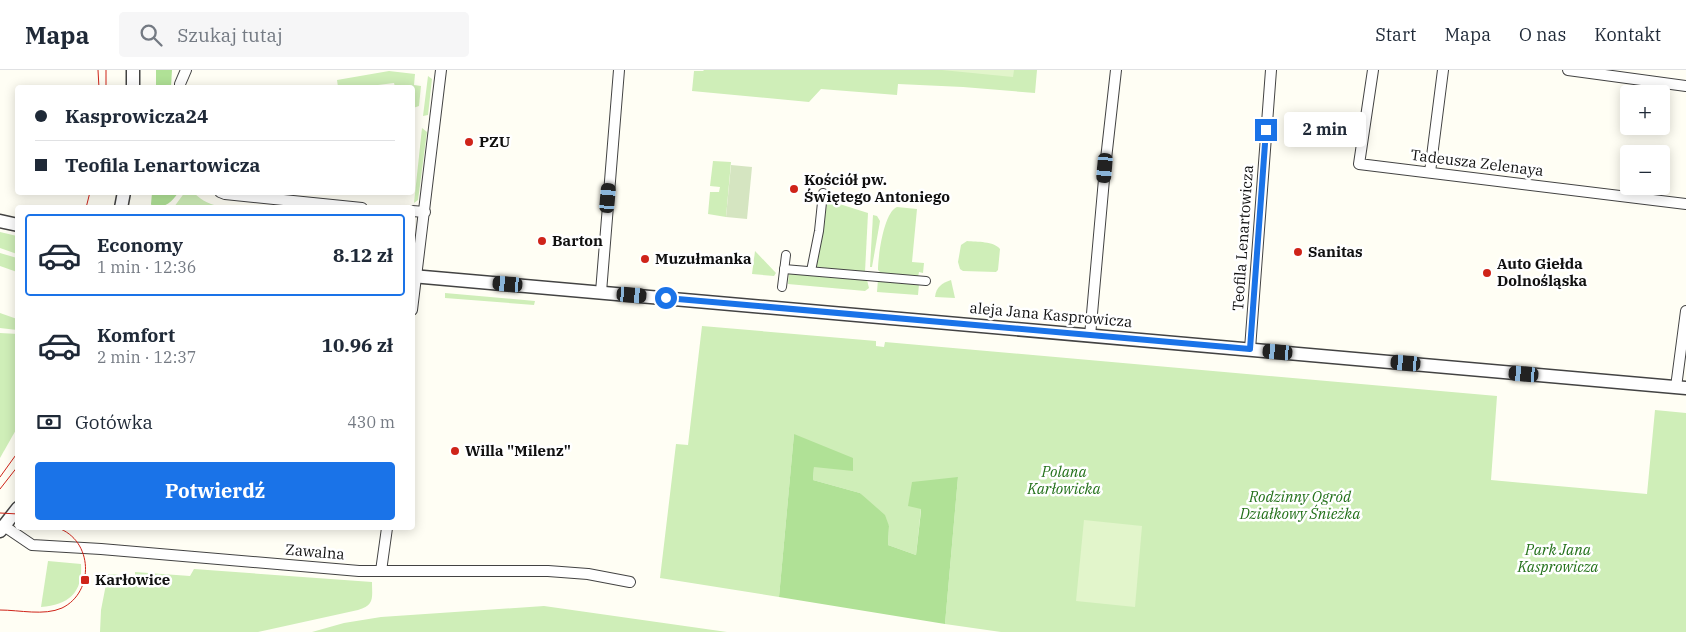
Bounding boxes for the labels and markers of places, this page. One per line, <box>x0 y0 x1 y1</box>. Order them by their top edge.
place label: PZU <box>479 132 510 151</box>
marker: PZU <box>463 136 475 148</box>
place label: Kościół pw. Świętego Antoniego <box>804 170 950 206</box>
marker: Kościół pw. Świętego Antoniego <box>788 183 800 195</box>
place label: Barton <box>552 231 603 250</box>
marker: Barton <box>536 235 548 247</box>
place label: Sanitas <box>1308 242 1363 261</box>
marker: Sanitas <box>1292 246 1304 258</box>
place label: Muzułmanka <box>655 249 752 268</box>
marker: Muzułmanka <box>639 253 651 265</box>
place label: Auto Giełda Dolnośląska <box>1497 254 1588 290</box>
marker: Auto Giełda Dolnośląska <box>1481 267 1493 279</box>
place label: Willa "Milenz" <box>465 441 571 460</box>
marker: Willa "Milenz" <box>449 445 461 457</box>
place label: Karłowice <box>95 570 170 589</box>
marker: Karłowice <box>79 574 91 586</box>

